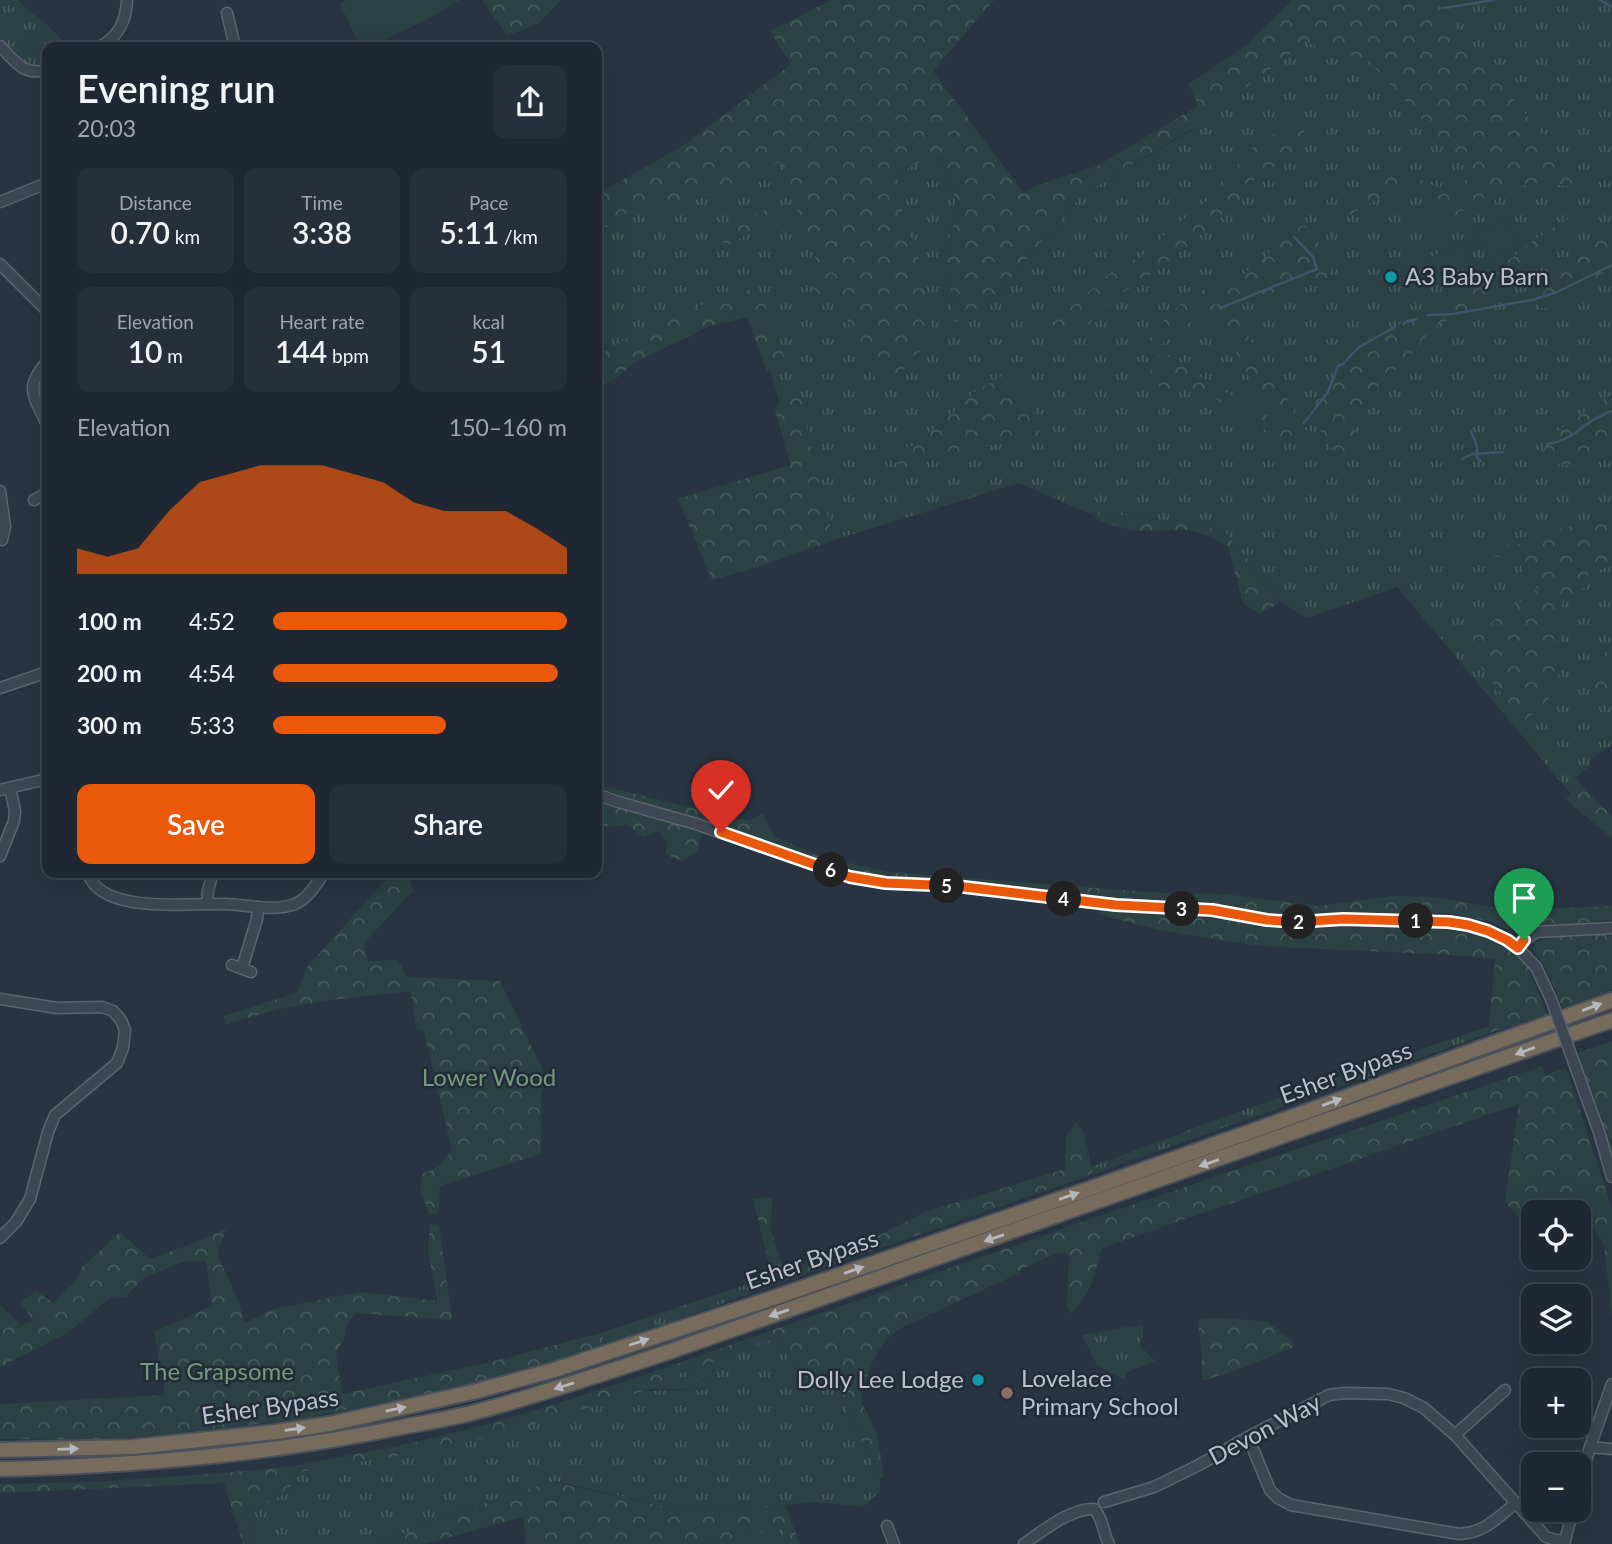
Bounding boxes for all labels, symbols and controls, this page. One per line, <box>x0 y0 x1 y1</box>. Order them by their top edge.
text: Evening run <box>77 65 276 111</box>
button: share <box>493 65 567 139</box>
text: 20:03 <box>77 114 136 142</box>
text: Distance <box>119 191 192 214</box>
text: Time <box>301 191 343 214</box>
text: Pace <box>469 191 508 214</box>
text: 0.70 <box>111 214 170 250</box>
text: 3:38 <box>292 214 352 250</box>
text: 5:11 <box>439 214 499 250</box>
text: km <box>170 225 200 248</box>
text: /km <box>499 225 538 248</box>
place label: A3 Baby Barn <box>1405 261 1549 290</box>
marker: A3 Baby Barn <box>1383 269 1399 285</box>
text: Elevation <box>117 310 194 333</box>
text: Heart rate <box>279 310 365 333</box>
text: kcal <box>473 310 505 333</box>
text: 10 <box>128 333 162 369</box>
text: 144 <box>275 333 327 369</box>
text: 51 <box>471 333 506 369</box>
text: m <box>162 344 183 367</box>
text: bpm <box>327 344 369 367</box>
text: Elevation <box>77 413 170 441</box>
text: 150–160 m <box>449 413 567 441</box>
text: 100 m <box>77 607 142 635</box>
text: 4:52 <box>189 607 235 635</box>
text: 200 m <box>77 659 142 687</box>
text: 4:54 <box>189 659 235 687</box>
text: 300 m <box>77 711 142 739</box>
text: 5:33 <box>189 711 235 739</box>
pin <box>691 760 751 832</box>
icon: check <box>702 771 740 809</box>
button: Save <box>77 784 315 864</box>
button: Share <box>329 784 567 864</box>
pin: 6 <box>814 852 848 888</box>
text: 6 <box>825 858 836 881</box>
pin: 5 <box>930 868 964 903</box>
pin <box>1494 868 1554 940</box>
text: 5 <box>941 874 952 897</box>
icon: arrive <box>1505 879 1543 917</box>
pin: 4 <box>1046 881 1082 916</box>
text: 4 <box>1058 887 1069 910</box>
pin: 3 <box>1164 892 1200 926</box>
text: 3 <box>1176 897 1187 920</box>
pin: 2 <box>1282 904 1316 940</box>
pin: 1 <box>1398 904 1434 939</box>
text: 1 <box>1410 909 1421 932</box>
text: 2 <box>1293 910 1304 933</box>
one-way arrow <box>1581 1002 1602 1013</box>
street label: Esher Bypass <box>1276 1034 1415 1109</box>
one-way arrow <box>1514 1046 1535 1057</box>
park label: Lower Wood <box>422 1062 556 1091</box>
one-way arrow <box>1322 1097 1343 1108</box>
one-way arrow <box>1198 1158 1219 1169</box>
one-way arrow <box>1059 1190 1080 1201</box>
map controls <box>1521 1200 1591 1522</box>
button: locate <box>1521 1200 1591 1270</box>
street label: Esher Bypass <box>741 1222 882 1295</box>
one-way arrow <box>984 1233 1005 1244</box>
one-way arrow <box>844 1264 865 1275</box>
button: layers <box>1521 1284 1591 1354</box>
one-way arrow <box>769 1308 790 1319</box>
one-way arrow <box>628 1337 649 1347</box>
park label: The Grapsome <box>140 1356 294 1385</box>
place label: Lovelace Primary School <box>1021 1363 1179 1420</box>
place label: Dolly Lee Lodge <box>797 1364 964 1393</box>
button: + <box>1521 1368 1591 1438</box>
marker: Dolly Lee Lodge <box>970 1372 986 1388</box>
one-way arrow <box>553 1381 574 1391</box>
street label: Esher Bypass <box>199 1382 340 1429</box>
marker: Lovelace Primary School <box>999 1385 1015 1401</box>
street label: Devon Way <box>1203 1387 1326 1470</box>
one-way arrow <box>385 1404 407 1415</box>
one-way arrow <box>284 1423 306 1434</box>
one-way arrow <box>57 1443 79 1455</box>
button: − <box>1521 1452 1591 1522</box>

